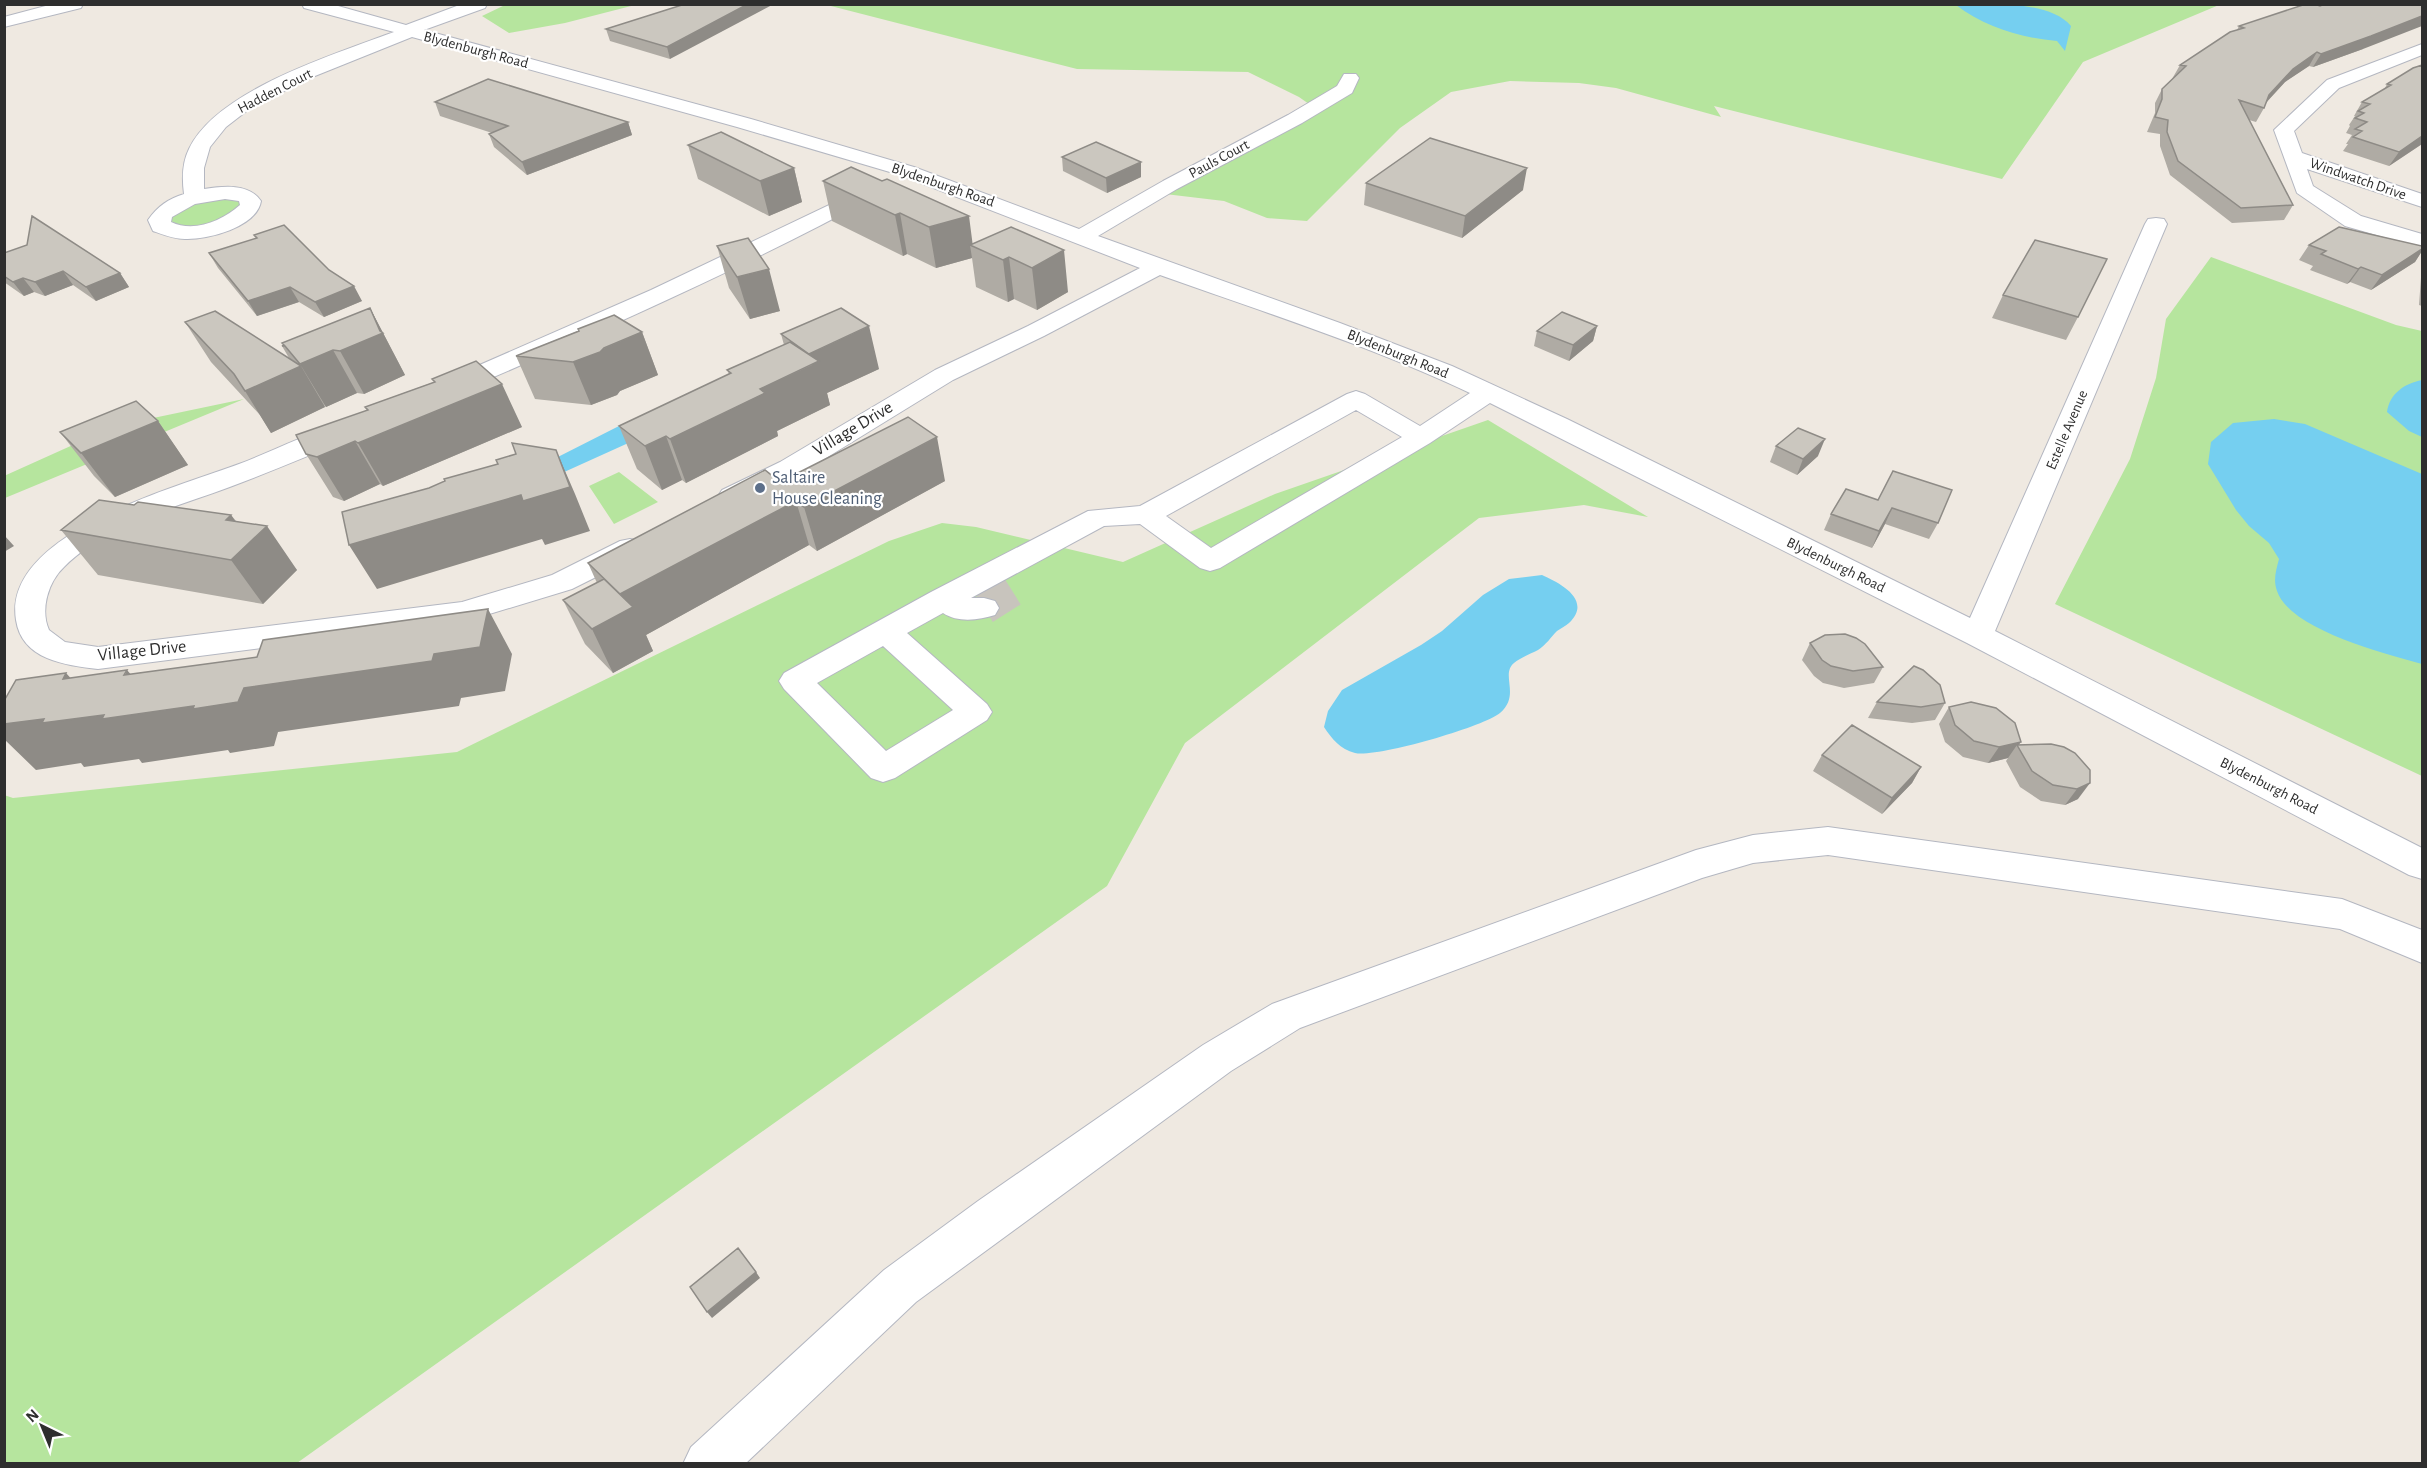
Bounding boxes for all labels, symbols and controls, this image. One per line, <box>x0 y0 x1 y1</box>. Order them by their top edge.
street label: Blydenburgh Road <box>422 29 530 71</box>
street label: Hadden Court <box>235 66 315 116</box>
street label: Pauls Court <box>1186 137 1252 181</box>
street label: Windwatch Drive <box>2308 155 2408 203</box>
street label: Blydenburgh Road <box>890 160 997 210</box>
street label: Blydenburgh Road <box>1345 327 1451 381</box>
street label: Estelle Avenue <box>2044 388 2091 472</box>
street label: Village Drive <box>810 398 896 460</box>
place label: Saltaire House Cleaning <box>772 469 882 508</box>
marker: Saltaire House Cleaning <box>753 481 767 495</box>
street label: Blydenburgh Road <box>1784 535 1888 595</box>
street label: Village Drive <box>97 637 187 665</box>
street label: Blydenburgh Road <box>2218 755 2321 817</box>
north arrow <box>12 1396 72 1456</box>
text: N <box>23 1406 42 1425</box>

